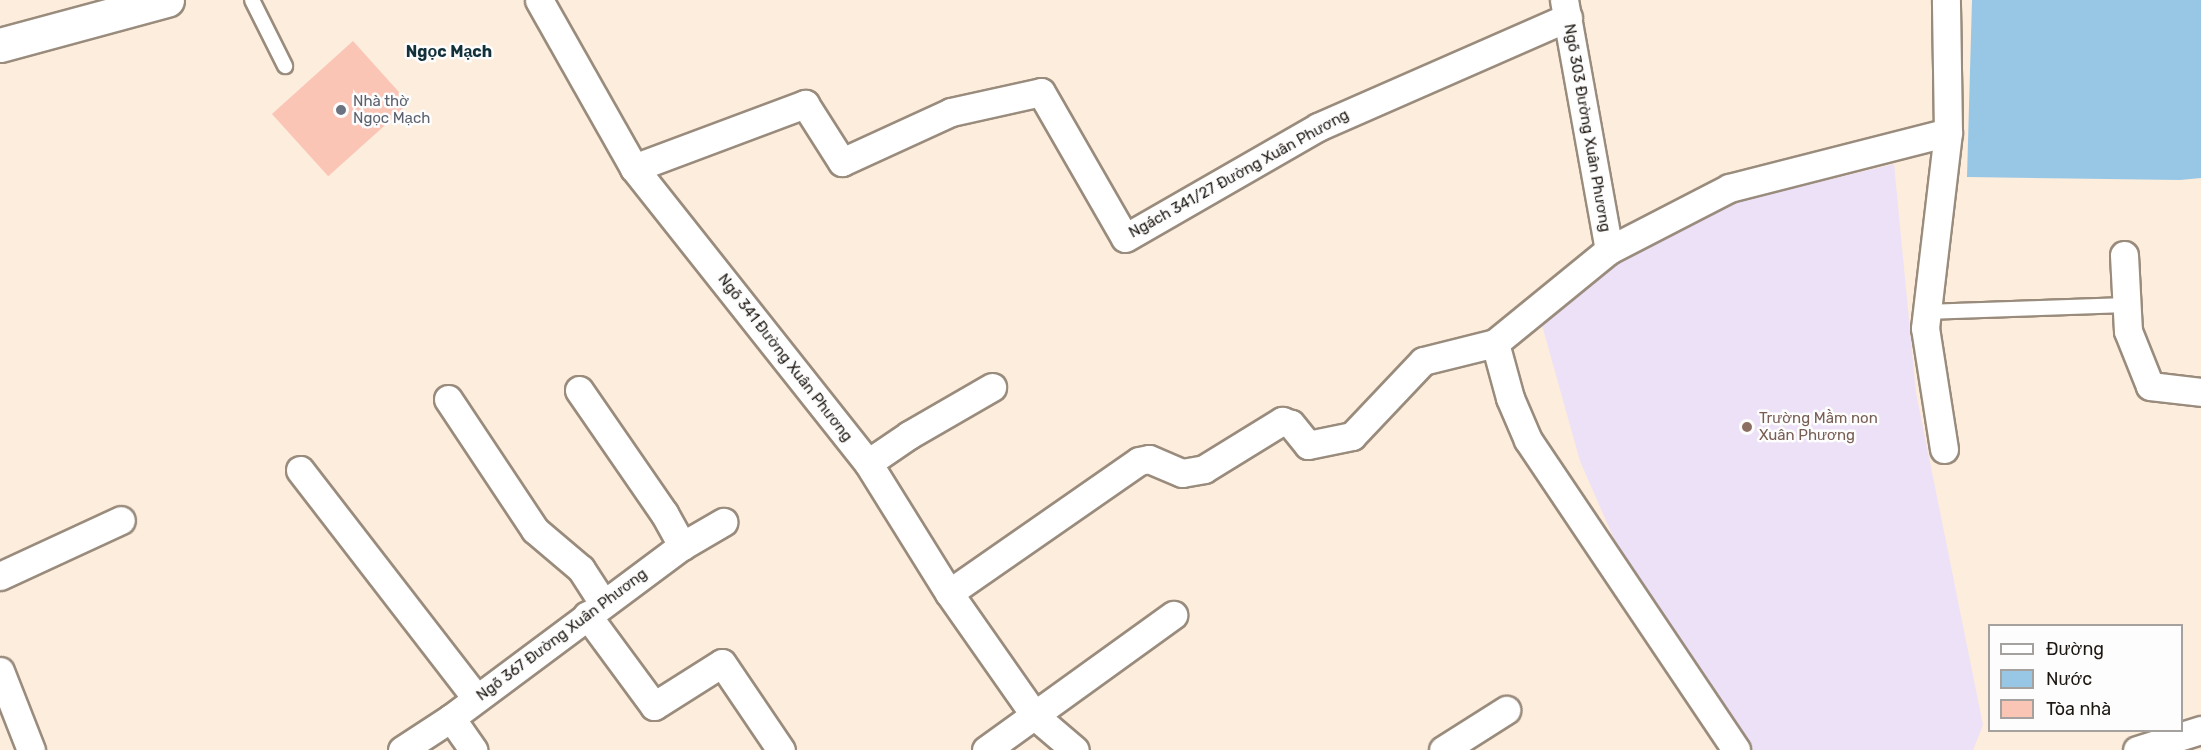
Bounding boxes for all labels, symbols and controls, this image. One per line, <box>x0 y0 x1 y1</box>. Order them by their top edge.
street label: Ngõ 303 Đường Xuân Phương <box>1560 23 1614 233</box>
district label: Ngọc Mạch <box>406 42 492 62</box>
place label: Nhà thờ Ngọc Mạch <box>353 92 430 127</box>
marker: Nhà thờ Ngọc Mạch <box>334 103 348 117</box>
street label: Ngách 341/27 Đường Xuân Phương <box>1126 106 1352 242</box>
street label: Ngõ 341 Đường Xuân Phương <box>714 271 856 445</box>
place label: Trường Mầm non Xuân Phương <box>1759 409 1878 444</box>
marker: Trường Mầm non Xuân Phương <box>1740 420 1754 434</box>
street label: Ngõ 367 Đường Xuân Phương <box>473 565 651 705</box>
legend <box>1988 624 2183 732</box>
text: Đường <box>2046 638 2104 660</box>
text: Nước <box>2046 668 2092 690</box>
text: Tòa nhà <box>2046 698 2111 720</box>

